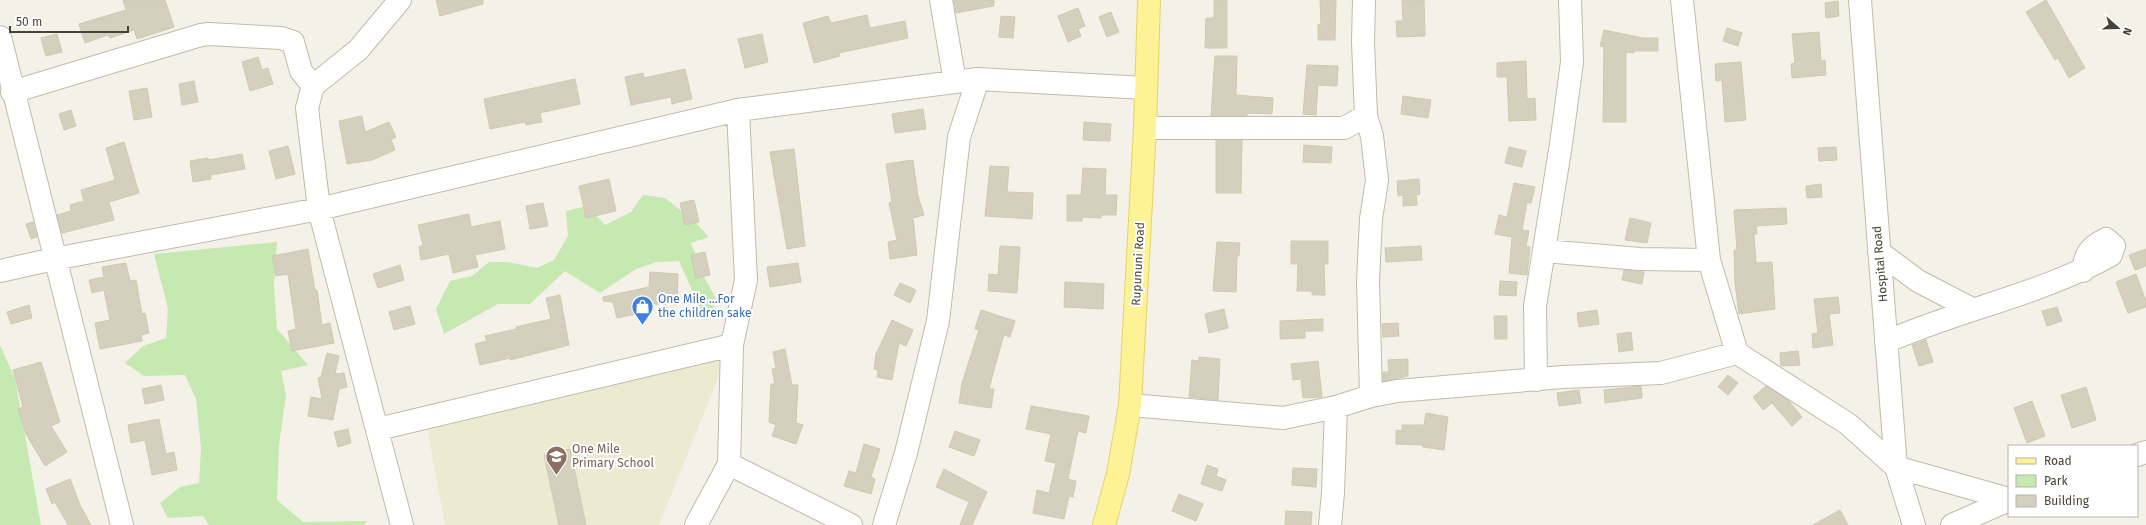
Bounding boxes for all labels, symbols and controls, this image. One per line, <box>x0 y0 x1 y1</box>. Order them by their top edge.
scale bar <box>10 8 128 34</box>
north arrow <box>2098 8 2138 48</box>
text: 50 m <box>16 15 42 29</box>
text: N <box>2120 26 2134 37</box>
street label: Rupununi Road <box>1129 222 1147 306</box>
street label: Hospital Road <box>1870 225 1890 303</box>
place label: One Mile ...For the children sake <box>658 292 751 320</box>
shop icon: One Mile ...For the children sake <box>629 293 655 326</box>
place label: One Mile Primary School <box>572 442 655 470</box>
school or university icon: One Mile Primary School <box>544 443 570 476</box>
legend <box>2008 445 2138 517</box>
text: Road <box>2044 454 2072 468</box>
text: Park <box>2044 474 2068 488</box>
text: Building <box>2044 494 2090 508</box>

